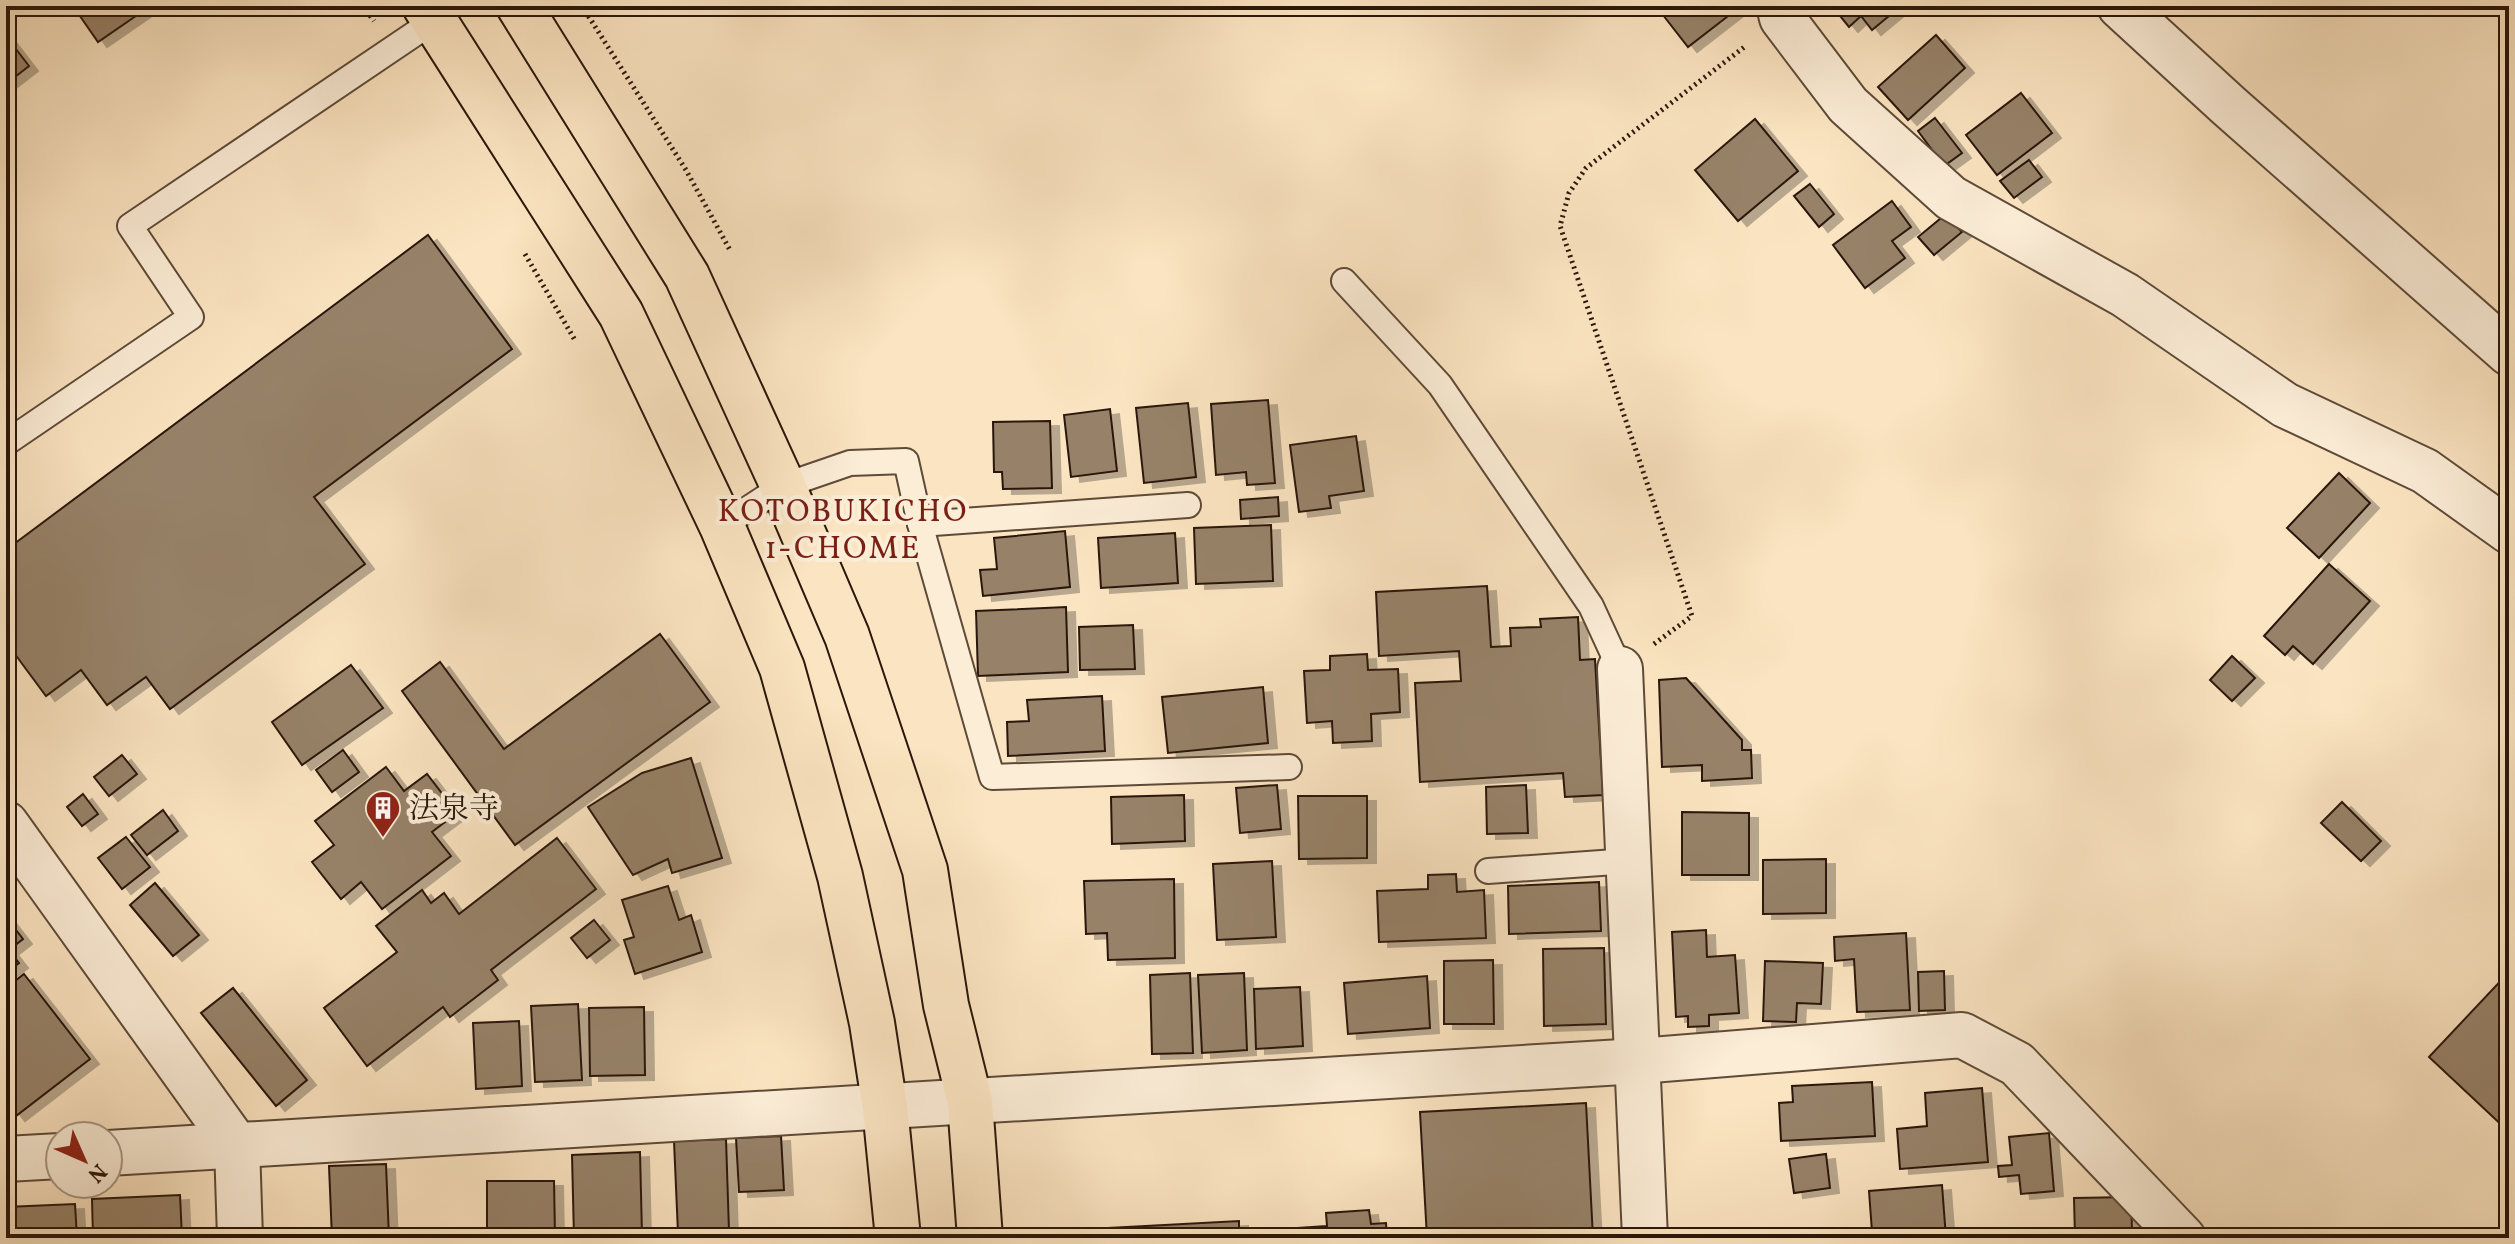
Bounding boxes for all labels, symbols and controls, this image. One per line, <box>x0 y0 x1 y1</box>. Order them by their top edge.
district label: KOTOBUKICHO 1-CHOME <box>718 491 968 572</box>
building icon: 法泉寺 <box>364 789 402 839</box>
place label: 法泉寺 <box>409 789 499 831</box>
north arrow <box>44 1120 124 1200</box>
text: N <box>80 1156 113 1189</box>

